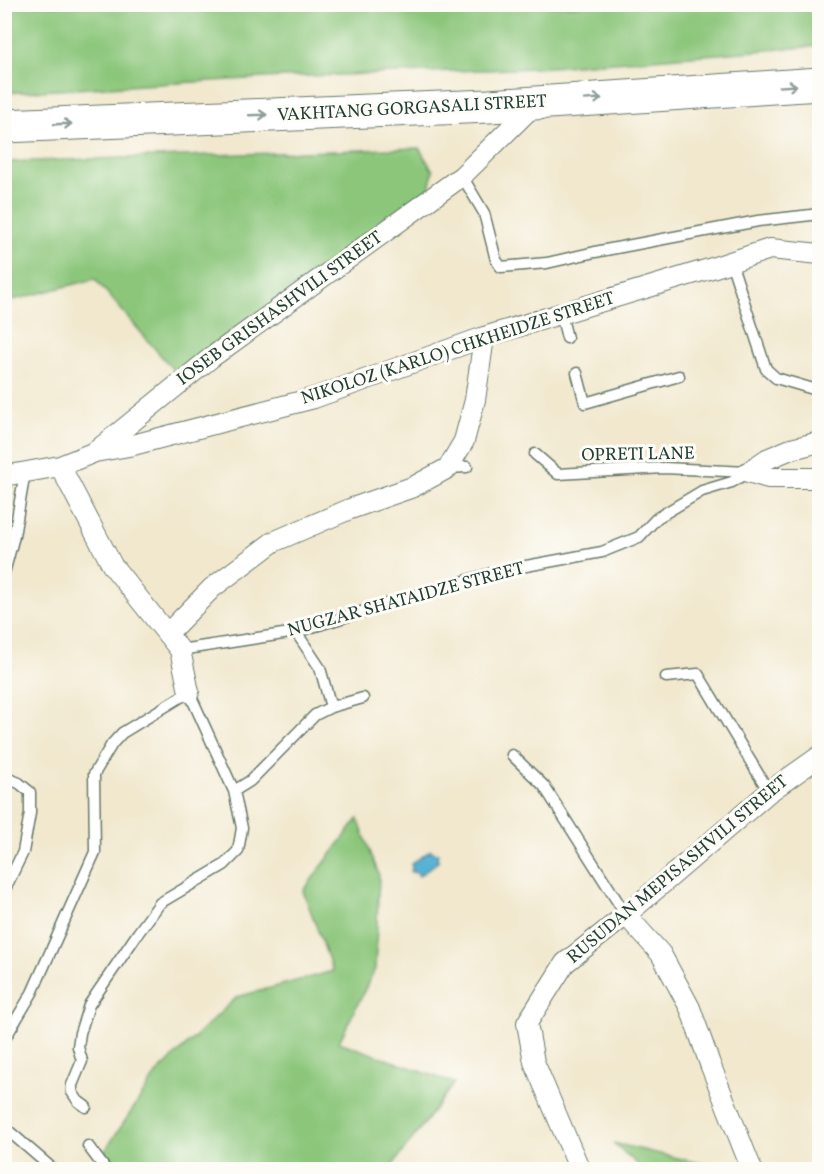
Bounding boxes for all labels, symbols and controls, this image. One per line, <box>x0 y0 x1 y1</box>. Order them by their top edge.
one-way arrow <box>777 80 797 91</box>
street label: VAKHTANG GORGASALI STREET <box>277 89 548 129</box>
one-way arrow <box>583 94 603 105</box>
one-way arrow <box>247 110 267 121</box>
one-way arrow <box>52 118 72 129</box>
street label: IOSEB GRISHASHVILI STREET <box>172 226 388 392</box>
street label: NIKOLOZ (KARLO) CHKHEIDZE STREET <box>298 286 618 412</box>
street label: OPRETI LANE <box>581 442 695 468</box>
street label: NUGZAR SHATAIDZE STREET <box>285 556 528 644</box>
street label: RUSUDAN MEPISASHVILI STREET <box>562 770 794 970</box>

